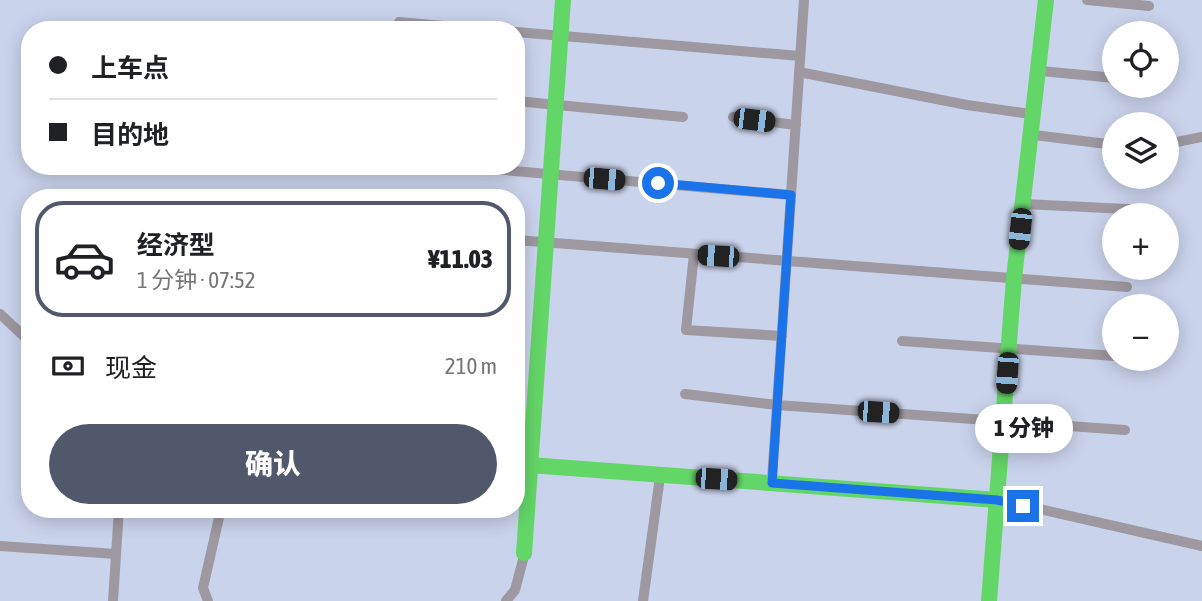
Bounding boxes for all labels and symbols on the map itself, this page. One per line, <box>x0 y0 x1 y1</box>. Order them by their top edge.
car <box>732 107 777 133</box>
car <box>583 167 626 191</box>
route start <box>642 167 674 199</box>
car <box>1008 207 1033 251</box>
car <box>697 244 740 268</box>
car <box>996 351 1019 395</box>
car <box>857 400 900 424</box>
callout: 1 分钟 <box>974 405 1072 454</box>
car <box>695 467 738 491</box>
route end <box>1007 490 1039 522</box>

